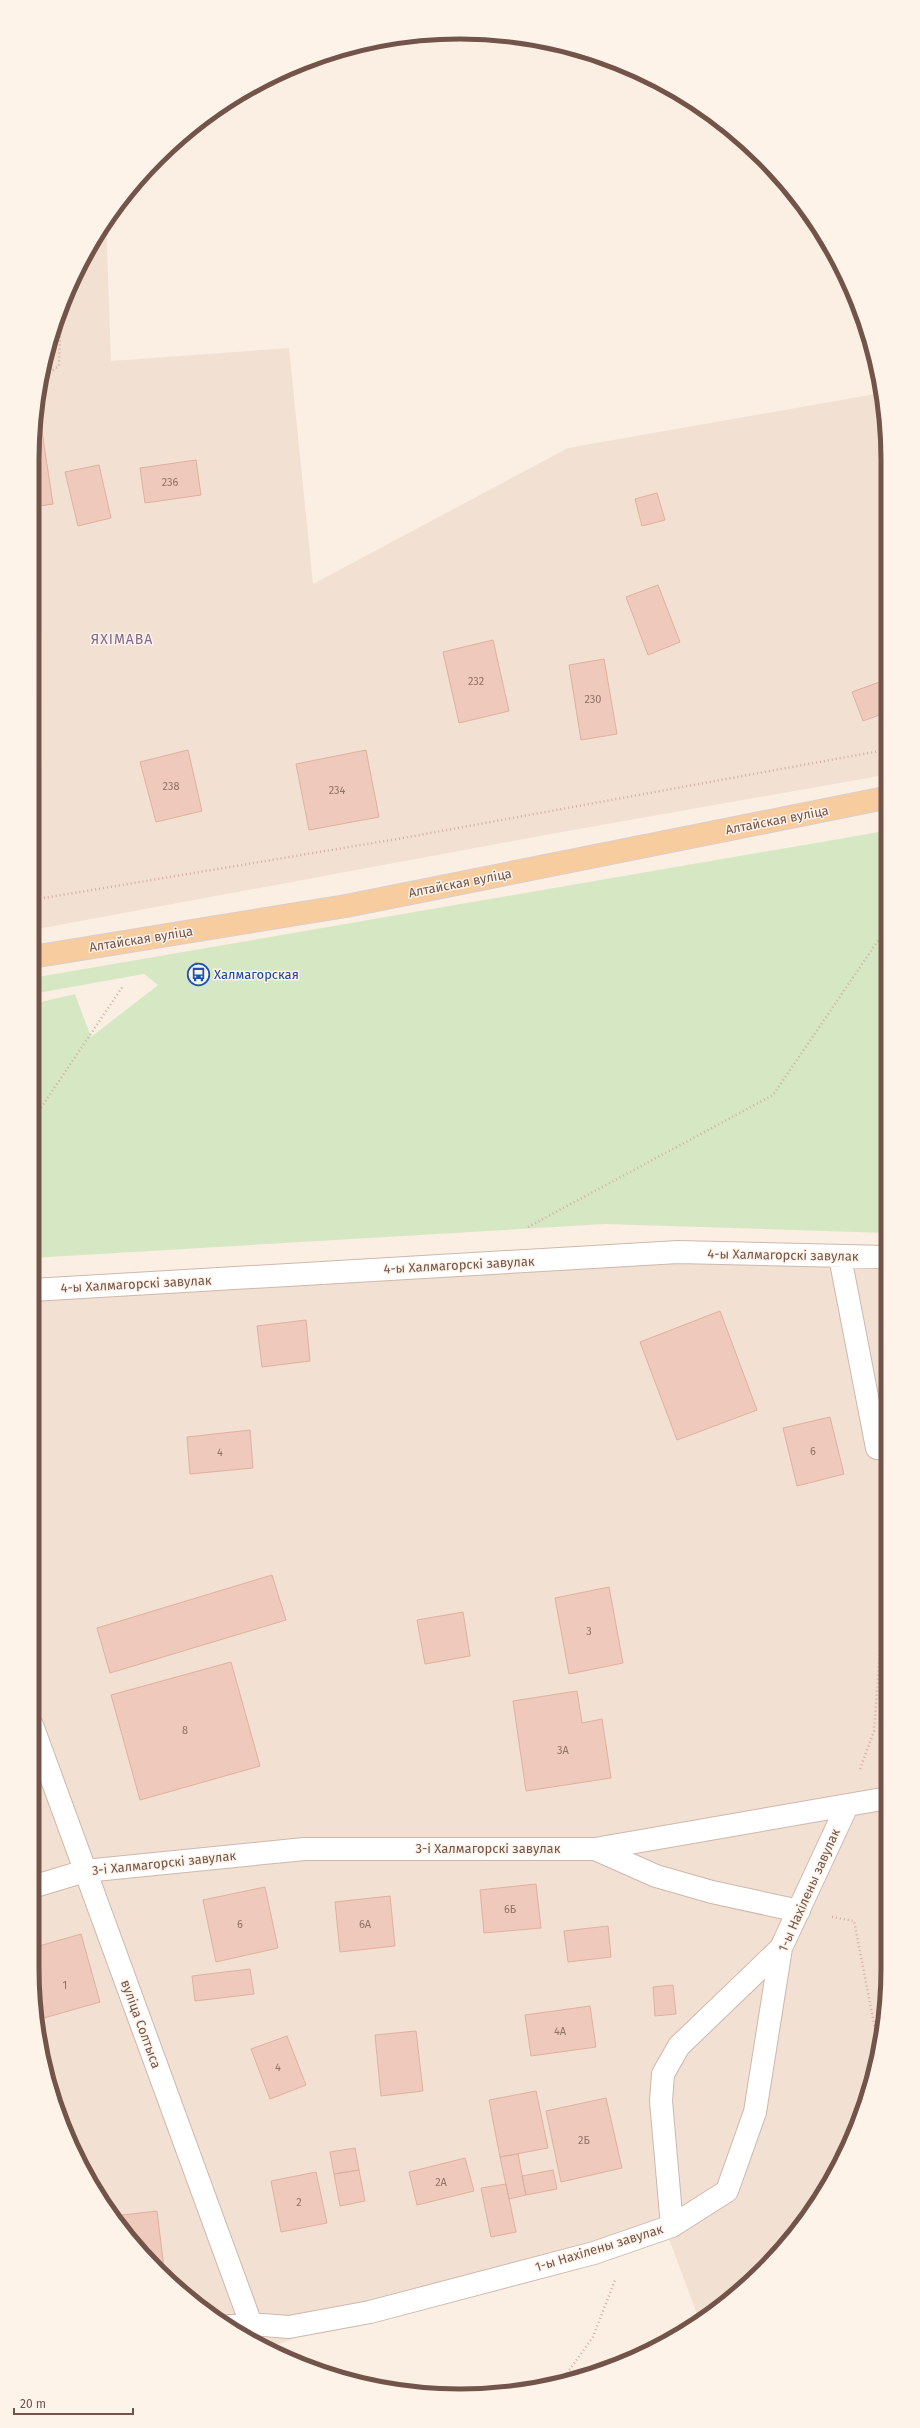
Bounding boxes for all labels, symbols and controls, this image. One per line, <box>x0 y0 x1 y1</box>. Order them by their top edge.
house number: 236 <box>162 476 179 489</box>
district label: ЯХІМАВА <box>91 631 153 648</box>
house number: 232 <box>468 675 484 688</box>
house number: 230 <box>584 693 602 706</box>
house number: 238 <box>163 780 179 793</box>
house number: 234 <box>329 784 345 797</box>
street label: Алтайская вуліца <box>724 803 830 837</box>
street label: Алтайская вуліца <box>407 866 513 900</box>
street label: Алтайская вуліца <box>88 923 194 955</box>
bus stop icon: Халмагорская <box>185 961 211 987</box>
place label: Халмагорская <box>214 967 299 982</box>
street label: 4-ы Халмагорскі завулак <box>707 1246 859 1264</box>
street label: 4-ы Халмагорскі завулак <box>383 1254 535 1276</box>
street label: 4-ы Халмагорскі завулак <box>60 1273 212 1295</box>
house number: 6 <box>810 1445 816 1458</box>
house number: 4 <box>217 1446 223 1459</box>
house number: 3 <box>586 1625 592 1638</box>
house number: 8 <box>182 1724 188 1737</box>
house number: 3А <box>557 1744 570 1757</box>
street label: 1-ы Нахілены завулак <box>775 1826 843 1954</box>
street label: 3-і Халмагорскі завулак <box>416 1841 561 1856</box>
street label: 3-і Халмагорскі завулак <box>91 1848 237 1878</box>
house number: 6Б <box>504 1903 517 1916</box>
house number: 6 <box>237 1918 243 1931</box>
house number: 6А <box>359 1918 372 1931</box>
street label: вуліца Солтыса <box>118 1978 164 2070</box>
house number: 1 <box>63 1979 67 1992</box>
house number: 4А <box>554 2025 567 2038</box>
house number: 4 <box>275 2061 281 2074</box>
house number: 2Б <box>578 2134 591 2147</box>
house number: 2А <box>435 2176 448 2189</box>
house number: 2 <box>296 2196 302 2209</box>
street label: 1-ы Нахілены завулак <box>533 2221 665 2275</box>
scale bar <box>14 2390 133 2416</box>
text: 20 m <box>20 2397 46 2411</box>

